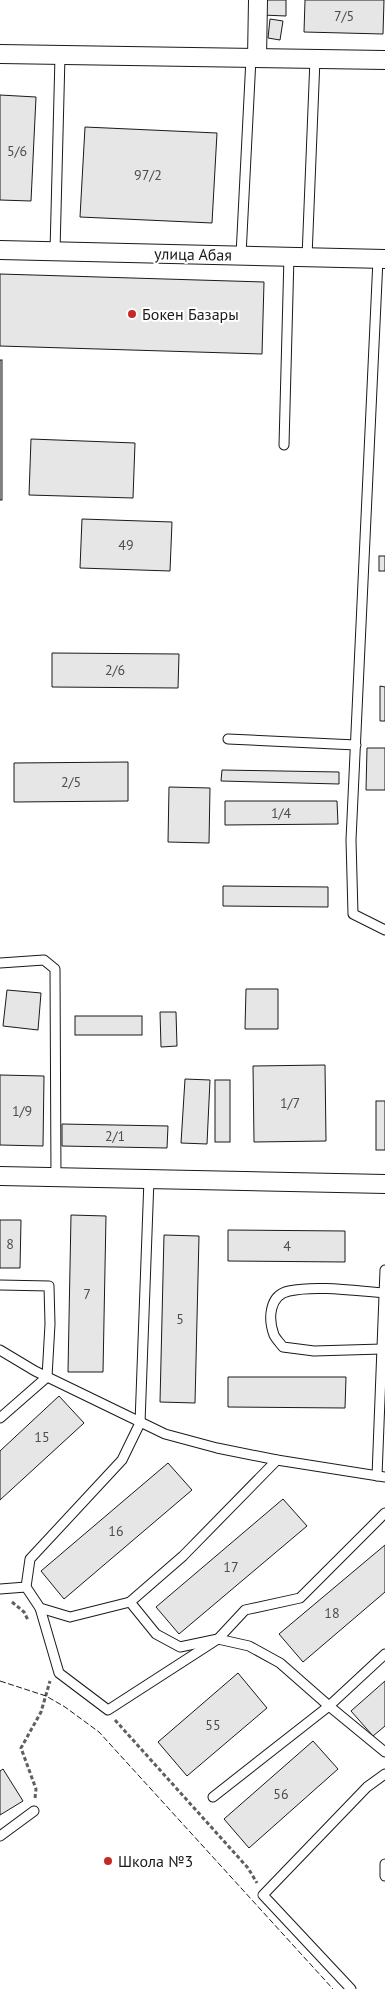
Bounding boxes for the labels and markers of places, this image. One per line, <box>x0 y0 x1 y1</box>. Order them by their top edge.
place label: Бокен Базары <box>142 304 239 324</box>
marker: Бокен Базары <box>126 308 138 320</box>
place label: Школа №3 <box>118 1851 193 1871</box>
marker: Школа №3 <box>102 1855 114 1867</box>

